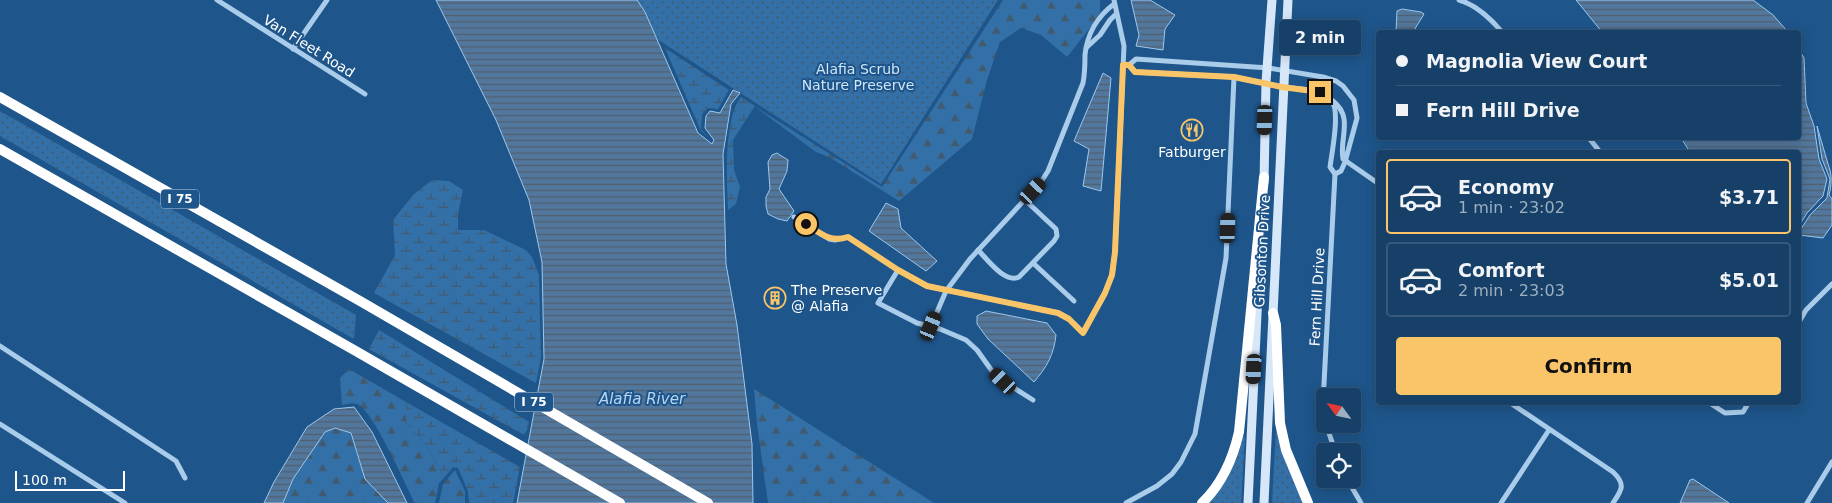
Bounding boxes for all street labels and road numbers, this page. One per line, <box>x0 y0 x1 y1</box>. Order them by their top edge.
street label: Van Fleet Road <box>260 11 358 81</box>
road number: I 75 <box>161 190 199 208</box>
street label: Gibsonton Drive <box>1251 194 1273 308</box>
street label: Fern Hill Drive <box>1306 247 1328 347</box>
road number: I 75 <box>515 392 553 412</box>

